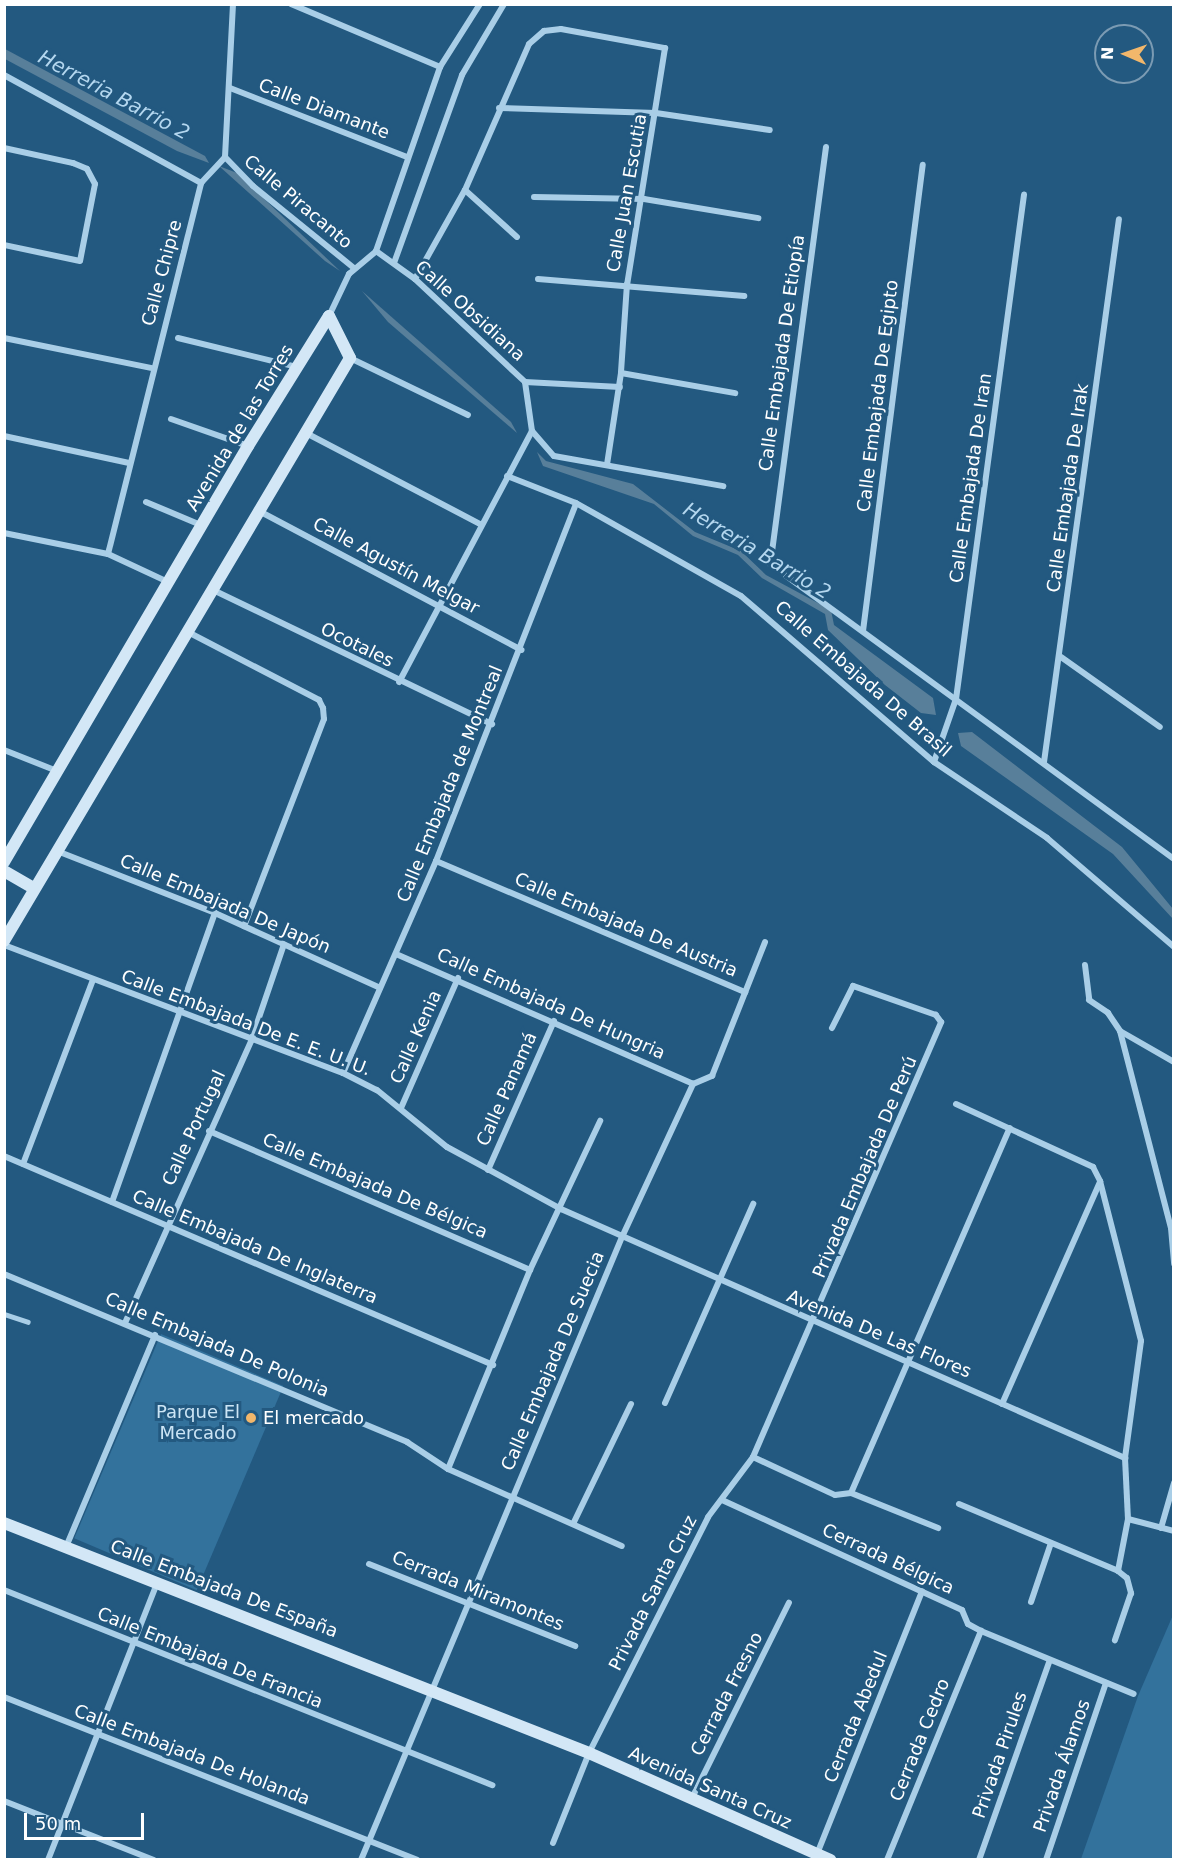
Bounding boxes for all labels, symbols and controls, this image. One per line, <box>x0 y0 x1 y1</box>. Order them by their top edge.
north arrow <box>1094 24 1154 84</box>
water label: Herreria Barrio 2 <box>34 45 194 145</box>
text: N <box>1098 46 1117 60</box>
street label: Calle Diamante <box>256 74 392 144</box>
street label: Calle Juan Escutia <box>602 112 652 274</box>
street label: Calle Piracanto <box>239 150 357 254</box>
street label: Calle Chipre <box>137 218 187 328</box>
street label: Calle Embajada De Etiopía <box>755 233 809 473</box>
street label: Calle Obsidiana <box>411 256 529 366</box>
street label: Calle Embajada De Egipto <box>853 279 903 513</box>
street label: Avenida de las Torres <box>182 341 298 515</box>
street label: Calle Embajada De Iran <box>946 372 996 584</box>
street label: Calle Embajada De Irak <box>1043 382 1093 594</box>
water label: Herreria Barrio 2 <box>679 498 835 604</box>
street label: Calle Agustín Melgar <box>309 513 483 619</box>
street label: Calle Embajada De Brasil <box>770 596 956 762</box>
street label: Ocotales <box>317 618 397 672</box>
street label: Calle Embajada de Montreal <box>393 663 507 905</box>
street label: Calle Embajada De Japón <box>116 850 334 958</box>
street label: Calle Embajada De Austria <box>511 868 741 982</box>
street label: Calle Embajada De Hungria <box>433 944 669 1064</box>
street label: Calle Embajada De E. E. U. U. <box>118 965 374 1081</box>
street label: Calle Kenia <box>386 987 446 1087</box>
street label: Calle Panamá <box>472 1029 542 1149</box>
street label: Privada Embajada De Perú <box>808 1053 922 1281</box>
street label: Calle Portugal <box>158 1067 230 1189</box>
street label: Calle Embajada De Bélgica <box>259 1129 491 1243</box>
street label: Calle Embajada De Inglaterra <box>129 1185 381 1309</box>
street label: Calle Embajada De Suecia <box>497 1248 609 1474</box>
street label: Avenida De Las Flores <box>784 1285 974 1383</box>
street label: Calle Embajada De Polonia <box>102 1288 332 1402</box>
park label: Parque El Mercado <box>156 1402 240 1444</box>
place label: El mercado <box>263 1407 364 1429</box>
marker: El mercado <box>244 1411 258 1425</box>
street label: Privada Santa Cruz <box>604 1512 702 1674</box>
street label: Cerrada Bélgica <box>819 1519 957 1599</box>
street label: Calle Embajada De España <box>107 1536 341 1642</box>
street label: Cerrada Miramontes <box>389 1547 567 1635</box>
street label: Calle Embajada De Francia <box>94 1603 326 1713</box>
street label: Cerrada Fresno <box>686 1628 768 1760</box>
street label: Cerrada Abedul <box>820 1648 892 1786</box>
street label: Cerrada Cedro <box>886 1675 954 1805</box>
street label: Privada Pirules <box>968 1689 1032 1821</box>
street label: Privada Álamos <box>1029 1697 1095 1835</box>
street label: Calle Embajada De Holanda <box>71 1700 313 1810</box>
street label: Avenida Santa Cruz <box>625 1742 795 1834</box>
scale bar <box>27 1801 147 1839</box>
text: 50 m <box>35 1813 81 1834</box>

